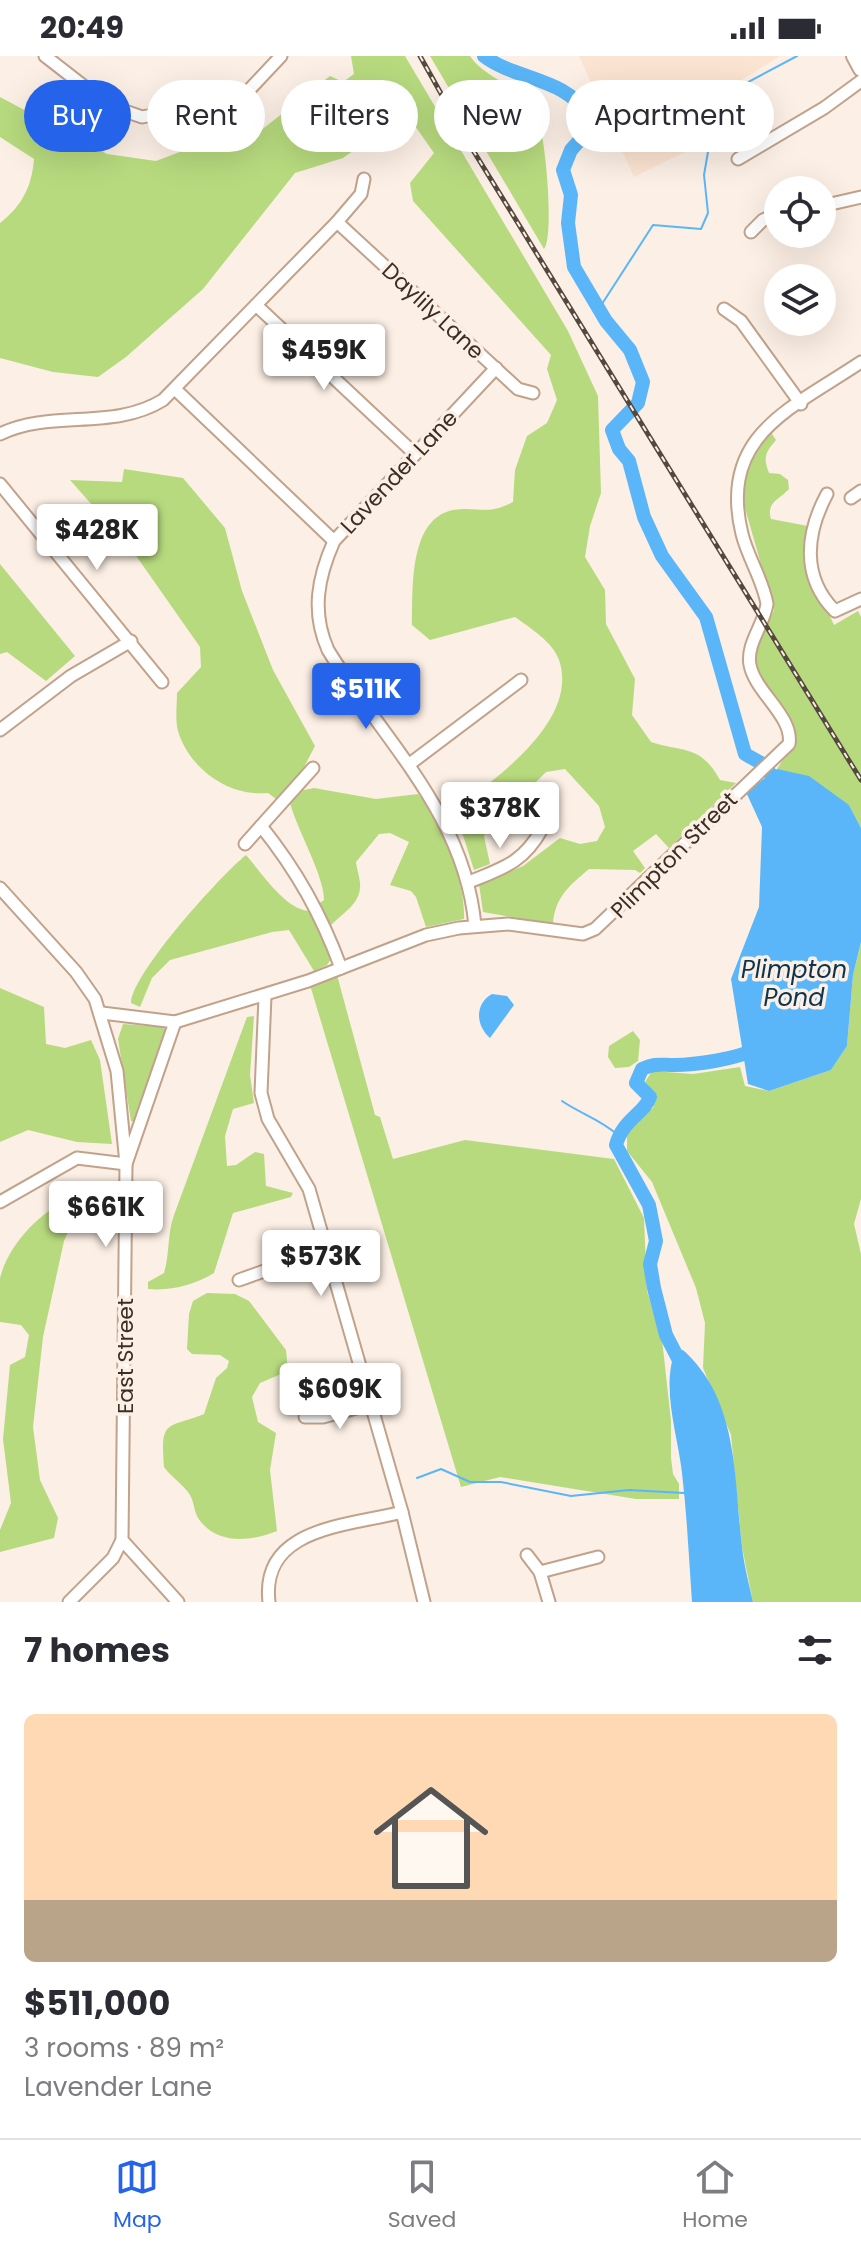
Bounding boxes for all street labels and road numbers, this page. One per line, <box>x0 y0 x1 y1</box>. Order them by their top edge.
street label: Daylily Lane <box>375 256 491 366</box>
street label: Lavender Lane <box>333 403 465 541</box>
street label: Plimpton Street <box>604 785 744 925</box>
street label: East Street <box>110 1298 141 1414</box>

